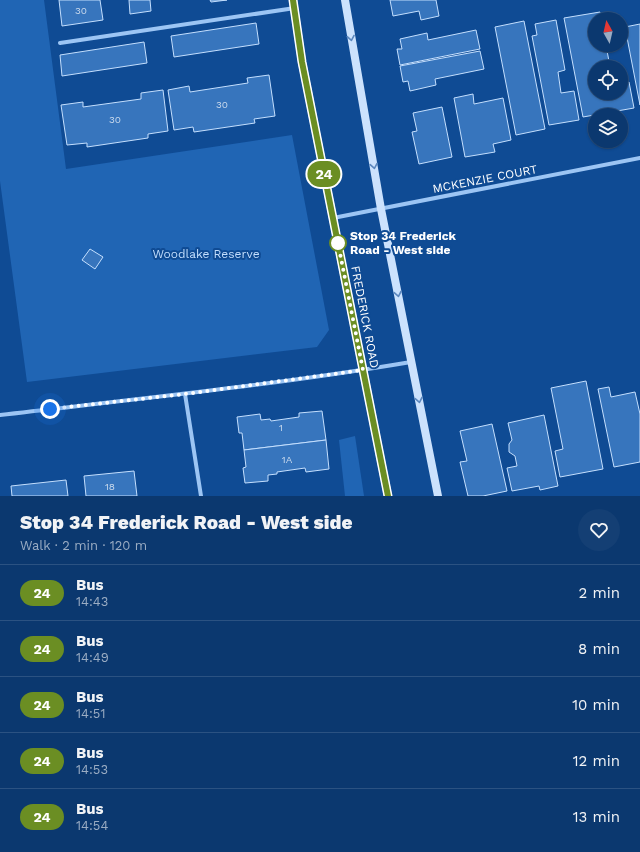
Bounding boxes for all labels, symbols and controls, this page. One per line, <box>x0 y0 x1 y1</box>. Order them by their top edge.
house number: 30 <box>75 5 87 16</box>
north arrow <box>588 12 628 52</box>
map controls <box>588 12 628 148</box>
one-way arrow <box>347 35 355 42</box>
button: locate <box>588 60 628 100</box>
house number: 30 <box>216 99 228 110</box>
button: layers <box>588 108 628 148</box>
house number: 30 <box>109 114 121 125</box>
line badge: 24 <box>306 161 342 187</box>
street label: MCKENZIE COURT <box>431 162 539 196</box>
one-way arrow <box>369 163 378 170</box>
text: 24 <box>315 166 333 182</box>
place label: Stop 34 Frederick Road - West side <box>350 229 457 257</box>
marker: Stop 34 Frederick Road - West side <box>329 234 347 252</box>
park label: Woodlake Reserve <box>152 247 260 261</box>
street label: FREDERICK ROAD <box>348 265 382 369</box>
one-way arrow <box>393 291 402 297</box>
one-way arrow <box>414 397 422 403</box>
your location <box>40 399 60 419</box>
house number: 1 <box>279 422 283 433</box>
house number: 1A <box>282 454 293 465</box>
house number: 18 <box>105 481 115 492</box>
button: heart <box>578 509 620 551</box>
text: Stop 34 Frederick Road - West side <box>20 511 352 534</box>
text: Walk · 2 min · 120 m <box>20 538 147 553</box>
text: Bus <box>76 576 104 594</box>
text: 2 min <box>579 584 620 602</box>
text: 24 <box>33 585 51 601</box>
text: 14:43 <box>76 594 108 609</box>
text: Bus <box>76 632 104 650</box>
text: 8 min <box>578 640 620 658</box>
text: 24 <box>33 641 51 657</box>
text: 14:49 <box>76 650 109 665</box>
text: Bus <box>76 688 104 706</box>
text: 10 min <box>572 696 620 714</box>
text: 24 <box>33 697 51 713</box>
text: 14:51 <box>76 706 106 721</box>
text: Bus <box>76 744 104 762</box>
text: 12 min <box>573 752 620 770</box>
text: 24 <box>33 753 51 769</box>
text: 14:53 <box>76 762 108 777</box>
text: Bus <box>76 800 104 818</box>
text: 13 min <box>573 808 620 826</box>
text: 24 <box>33 809 51 825</box>
text: 14:54 <box>76 818 108 833</box>

